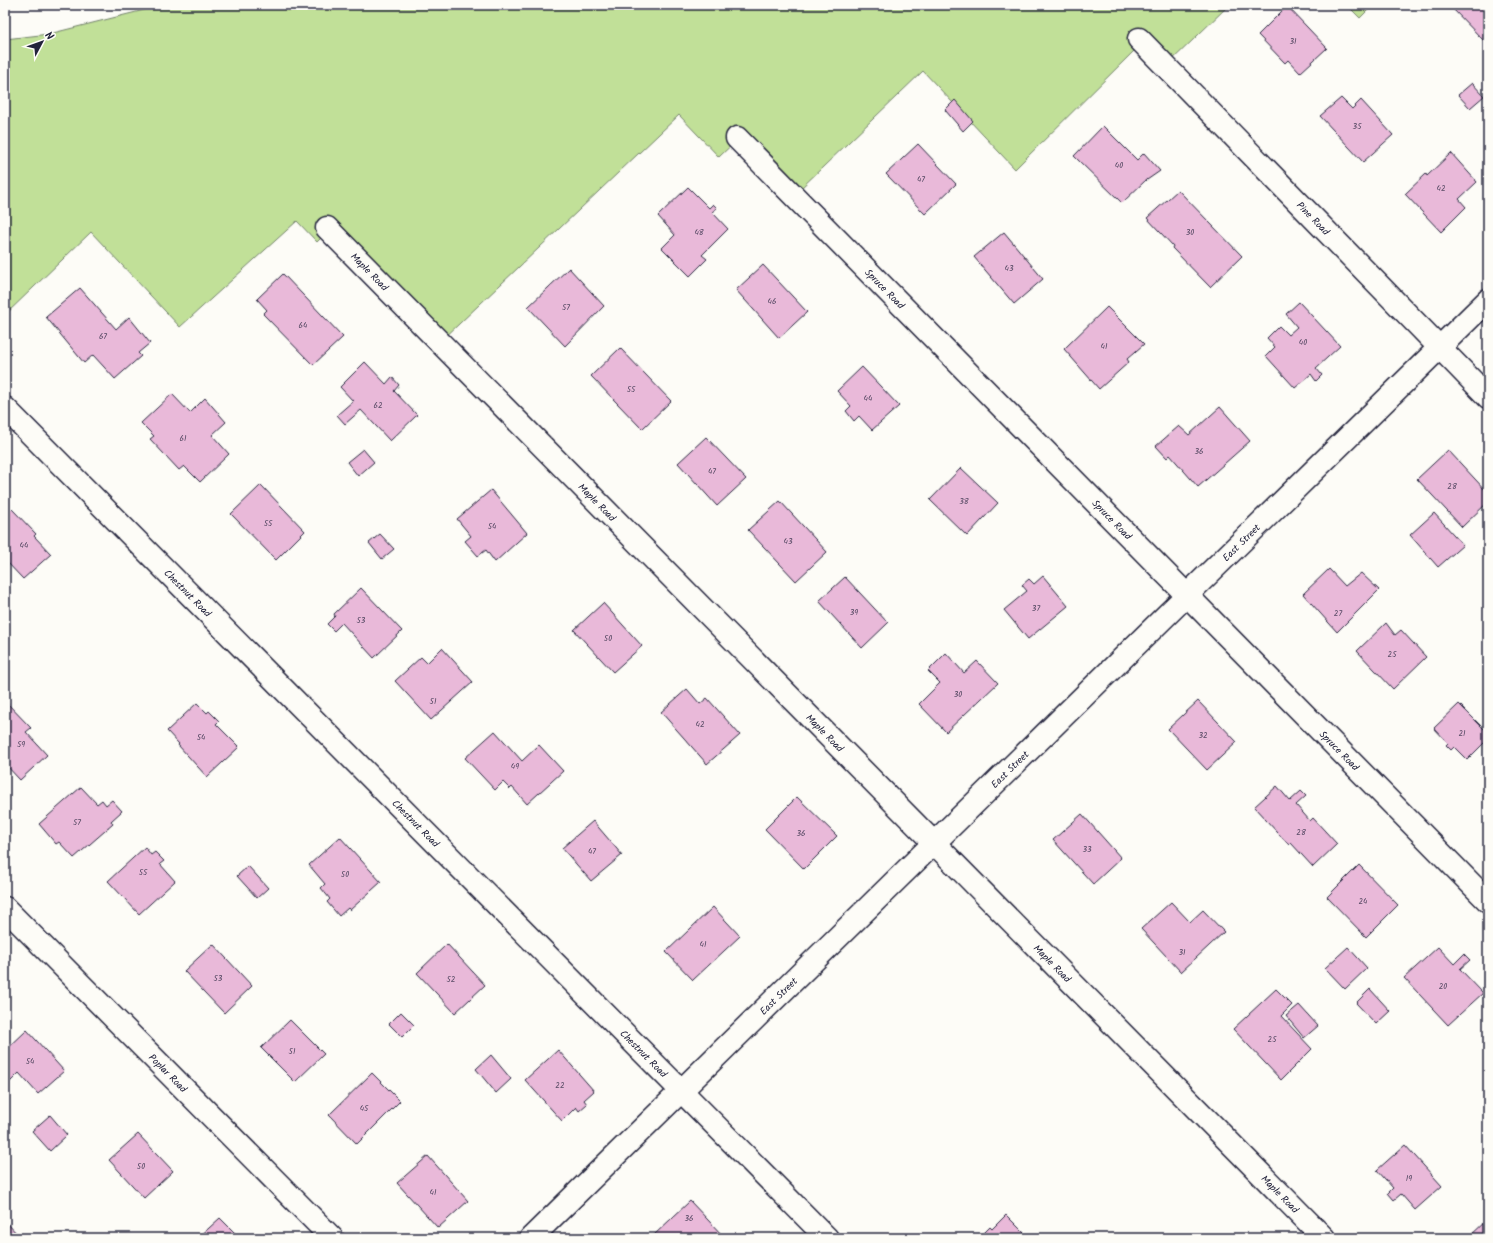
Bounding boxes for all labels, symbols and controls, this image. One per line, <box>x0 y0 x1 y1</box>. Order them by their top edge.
north arrow <box>22 22 62 62</box>
text: N <box>40 28 58 45</box>
house number: 31 <box>1289 35 1297 48</box>
house number: 35 <box>1353 120 1362 133</box>
house number: 40 <box>1115 159 1123 172</box>
house number: 47 <box>917 173 925 186</box>
house number: 42 <box>1436 182 1446 195</box>
street label: Pine Road <box>1292 198 1334 240</box>
house number: 48 <box>694 226 704 239</box>
house number: 30 <box>1186 226 1194 239</box>
street label: Maple Road <box>346 249 393 296</box>
house number: 43 <box>1005 262 1014 275</box>
street label: Spruce Road <box>861 265 909 314</box>
house number: 46 <box>768 295 776 308</box>
house number: 57 <box>562 301 570 314</box>
house number: 64 <box>299 319 308 332</box>
house number: 67 <box>99 330 107 343</box>
house number: 40 <box>1299 336 1307 349</box>
house number: 41 <box>1101 340 1108 353</box>
house number: 55 <box>627 383 636 396</box>
house number: 44 <box>864 392 873 405</box>
house number: 62 <box>373 399 383 412</box>
house number: 61 <box>180 432 187 445</box>
house number: 36 <box>1194 445 1204 458</box>
house number: 47 <box>708 465 716 478</box>
street label: Maple Road <box>574 480 620 526</box>
house number: 28 <box>1447 480 1457 493</box>
house number: 38 <box>959 495 969 508</box>
street label: Spruce Road <box>1088 496 1136 545</box>
house number: 55 <box>264 517 273 530</box>
house number: 54 <box>488 520 497 533</box>
street label: East Street <box>1219 520 1264 565</box>
house number: 43 <box>784 535 793 548</box>
house number: 44 <box>20 539 29 552</box>
street label: Chestnut Road <box>160 566 215 622</box>
house number: 37 <box>1032 602 1040 615</box>
house number: 39 <box>850 606 858 619</box>
house number: 27 <box>1334 607 1342 620</box>
house number: 53 <box>357 614 366 627</box>
house number: 50 <box>604 632 612 645</box>
house number: 25 <box>1388 648 1397 661</box>
house number: 30 <box>954 688 962 701</box>
house number: 51 <box>430 695 437 708</box>
street label: Maple Road <box>802 710 848 757</box>
house number: 42 <box>695 718 705 731</box>
street label: Spruce Road <box>1315 727 1363 775</box>
house number: 21 <box>1458 727 1466 740</box>
house number: 32 <box>1198 729 1208 742</box>
house number: 54 <box>197 731 206 744</box>
house number: 59 <box>17 738 25 751</box>
street label: East Street <box>987 747 1033 792</box>
house number: 49 <box>511 760 519 773</box>
street label: Chestnut Road <box>388 796 443 852</box>
house number: 57 <box>73 816 81 829</box>
house number: 28 <box>1296 826 1306 839</box>
house number: 36 <box>796 827 806 840</box>
house number: 33 <box>1082 843 1092 856</box>
house number: 47 <box>588 845 596 858</box>
house number: 55 <box>139 866 148 879</box>
house number: 50 <box>341 868 349 881</box>
house number: 24 <box>1358 895 1368 908</box>
house number: 41 <box>700 938 707 951</box>
street label: Maple Road <box>1029 941 1075 987</box>
house number: 31 <box>1178 946 1186 959</box>
house number: 53 <box>214 972 223 985</box>
house number: 52 <box>447 973 456 986</box>
street label: East Street <box>756 974 802 1019</box>
house number: 20 <box>1439 980 1447 993</box>
street label: Chestnut Road <box>616 1026 671 1082</box>
house number: 25 <box>1268 1033 1277 1046</box>
house number: 51 <box>289 1045 296 1058</box>
street label: Poplar Road <box>145 1050 191 1097</box>
house number: 54 <box>26 1055 35 1068</box>
house number: 22 <box>555 1079 565 1092</box>
house number: 45 <box>360 1102 369 1115</box>
house number: 50 <box>137 1160 145 1173</box>
street label: Maple Road <box>1257 1172 1303 1218</box>
house number: 19 <box>1406 1172 1412 1185</box>
house number: 41 <box>430 1186 437 1199</box>
house number: 36 <box>684 1212 694 1225</box>

